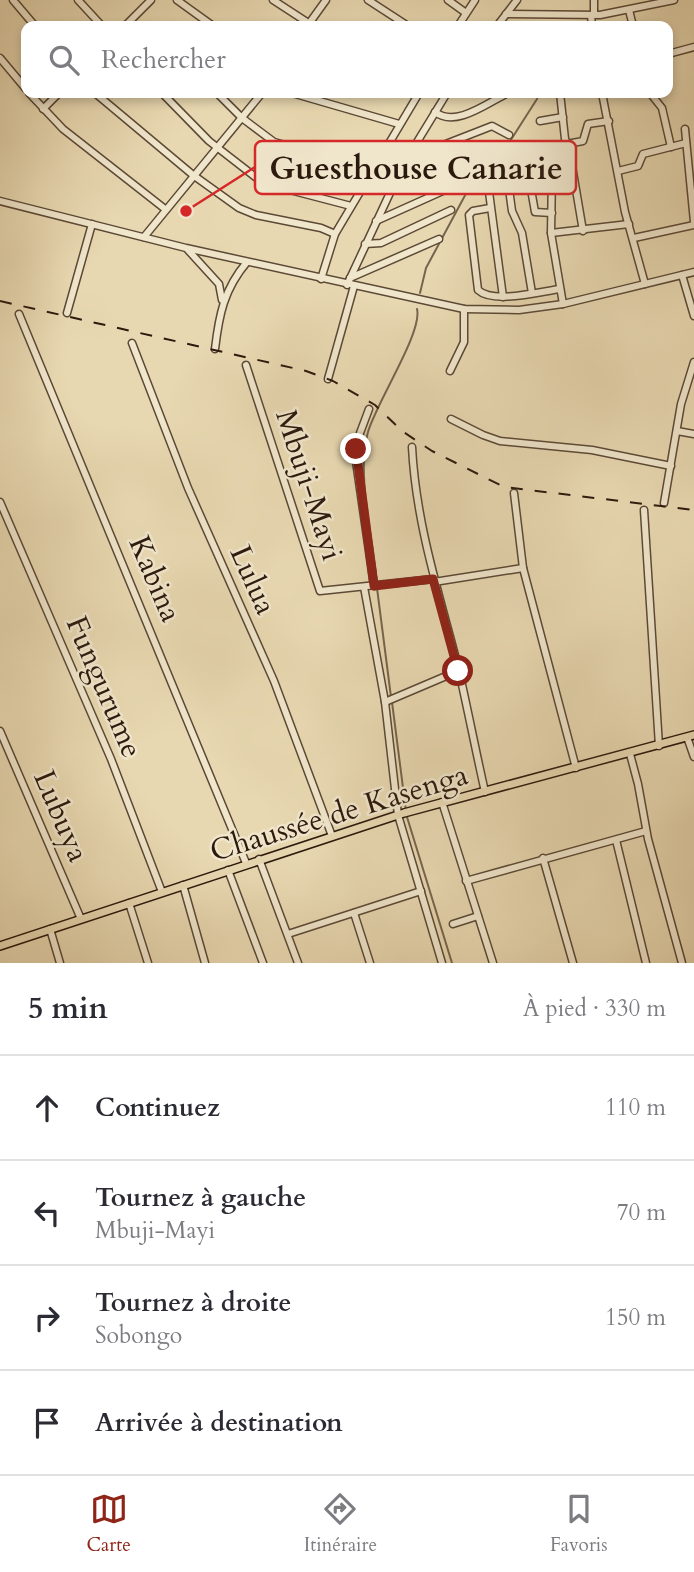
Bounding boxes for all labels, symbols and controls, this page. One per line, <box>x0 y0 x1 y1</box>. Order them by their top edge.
search box <box>21 21 673 98</box>
icon: search <box>45 41 83 79</box>
text: Rechercher <box>101 42 226 77</box>
callout: Guesthouse Canarie <box>255 141 576 194</box>
text: Guesthouse Canarie <box>269 147 563 191</box>
street label: Mbuji-Mayi <box>265 404 353 566</box>
route end <box>340 433 371 464</box>
street label: Kabina <box>119 530 191 628</box>
street label: Lulua <box>220 539 286 621</box>
street label: Fungurume <box>56 610 152 764</box>
route start <box>442 655 473 686</box>
street label: Chaussée de Kasenga <box>205 754 473 872</box>
street label: Lubuya <box>23 764 99 868</box>
text: 5 min <box>28 988 108 1029</box>
text: À pied · 330 m <box>523 993 666 1024</box>
icon: ahead <box>28 1089 66 1127</box>
text: Continuez <box>95 1090 220 1125</box>
text: 110 m <box>605 1092 666 1123</box>
text: Tournez à gauche <box>95 1180 306 1215</box>
icon: left <box>28 1194 66 1232</box>
text: 70 m <box>617 1197 666 1228</box>
text: Mbuji-Mayi <box>95 1215 215 1246</box>
text: Tournez à droite <box>95 1285 291 1320</box>
icon: right <box>28 1299 66 1337</box>
text: 150 m <box>605 1302 666 1333</box>
text: Sobongo <box>95 1320 182 1351</box>
icon: arrive <box>28 1404 66 1442</box>
text: Arrivée à destination <box>95 1405 343 1440</box>
tab: Carte <box>86 1490 131 1558</box>
tab: Itinéraire <box>304 1490 377 1558</box>
tab: Favoris <box>550 1490 608 1558</box>

